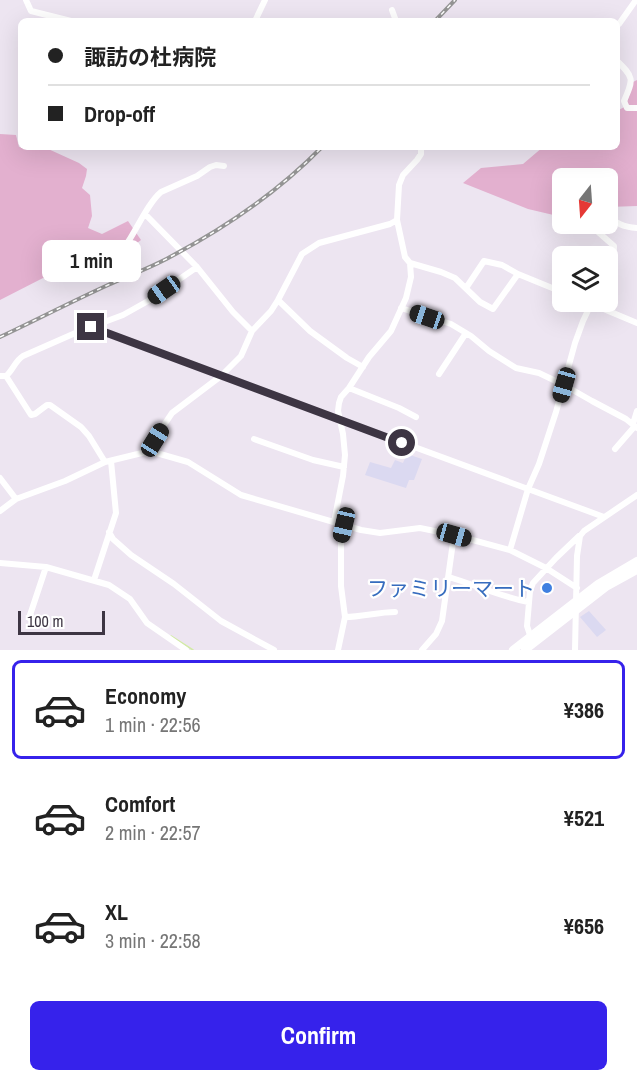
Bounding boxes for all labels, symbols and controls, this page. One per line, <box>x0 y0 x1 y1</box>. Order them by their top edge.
text: 諏訪の杜病院 <box>84 42 216 72</box>
text: Drop-off <box>84 99 155 129</box>
north arrow <box>552 168 618 234</box>
map controls <box>552 168 618 312</box>
callout: 1 min <box>42 240 140 282</box>
button: layers <box>552 246 618 312</box>
text: 1 min <box>70 247 113 274</box>
car <box>144 272 184 308</box>
car <box>407 303 447 331</box>
route end <box>77 313 104 340</box>
car <box>550 365 578 405</box>
car <box>138 420 172 460</box>
route start <box>388 429 415 456</box>
car <box>331 505 357 545</box>
car <box>434 521 474 549</box>
place label: ファミリーマート <box>367 574 535 603</box>
marker: ファミリーマート <box>540 581 554 595</box>
scale bar <box>18 608 105 636</box>
text: 100 m <box>27 610 63 632</box>
text: Economy <box>105 681 186 711</box>
icon: car <box>33 683 87 737</box>
text: ¥386 <box>564 695 604 725</box>
text: 1 min · 22:56 <box>105 711 201 738</box>
text: Comfort <box>105 789 175 819</box>
icon: car <box>33 791 87 845</box>
text: ¥521 <box>564 803 604 833</box>
text: 2 min · 22:57 <box>105 819 201 846</box>
text: XL <box>105 897 128 927</box>
icon: car <box>33 899 87 953</box>
text: ¥656 <box>564 911 604 941</box>
text: 3 min · 22:58 <box>105 927 201 954</box>
button: Confirm <box>30 1001 607 1070</box>

